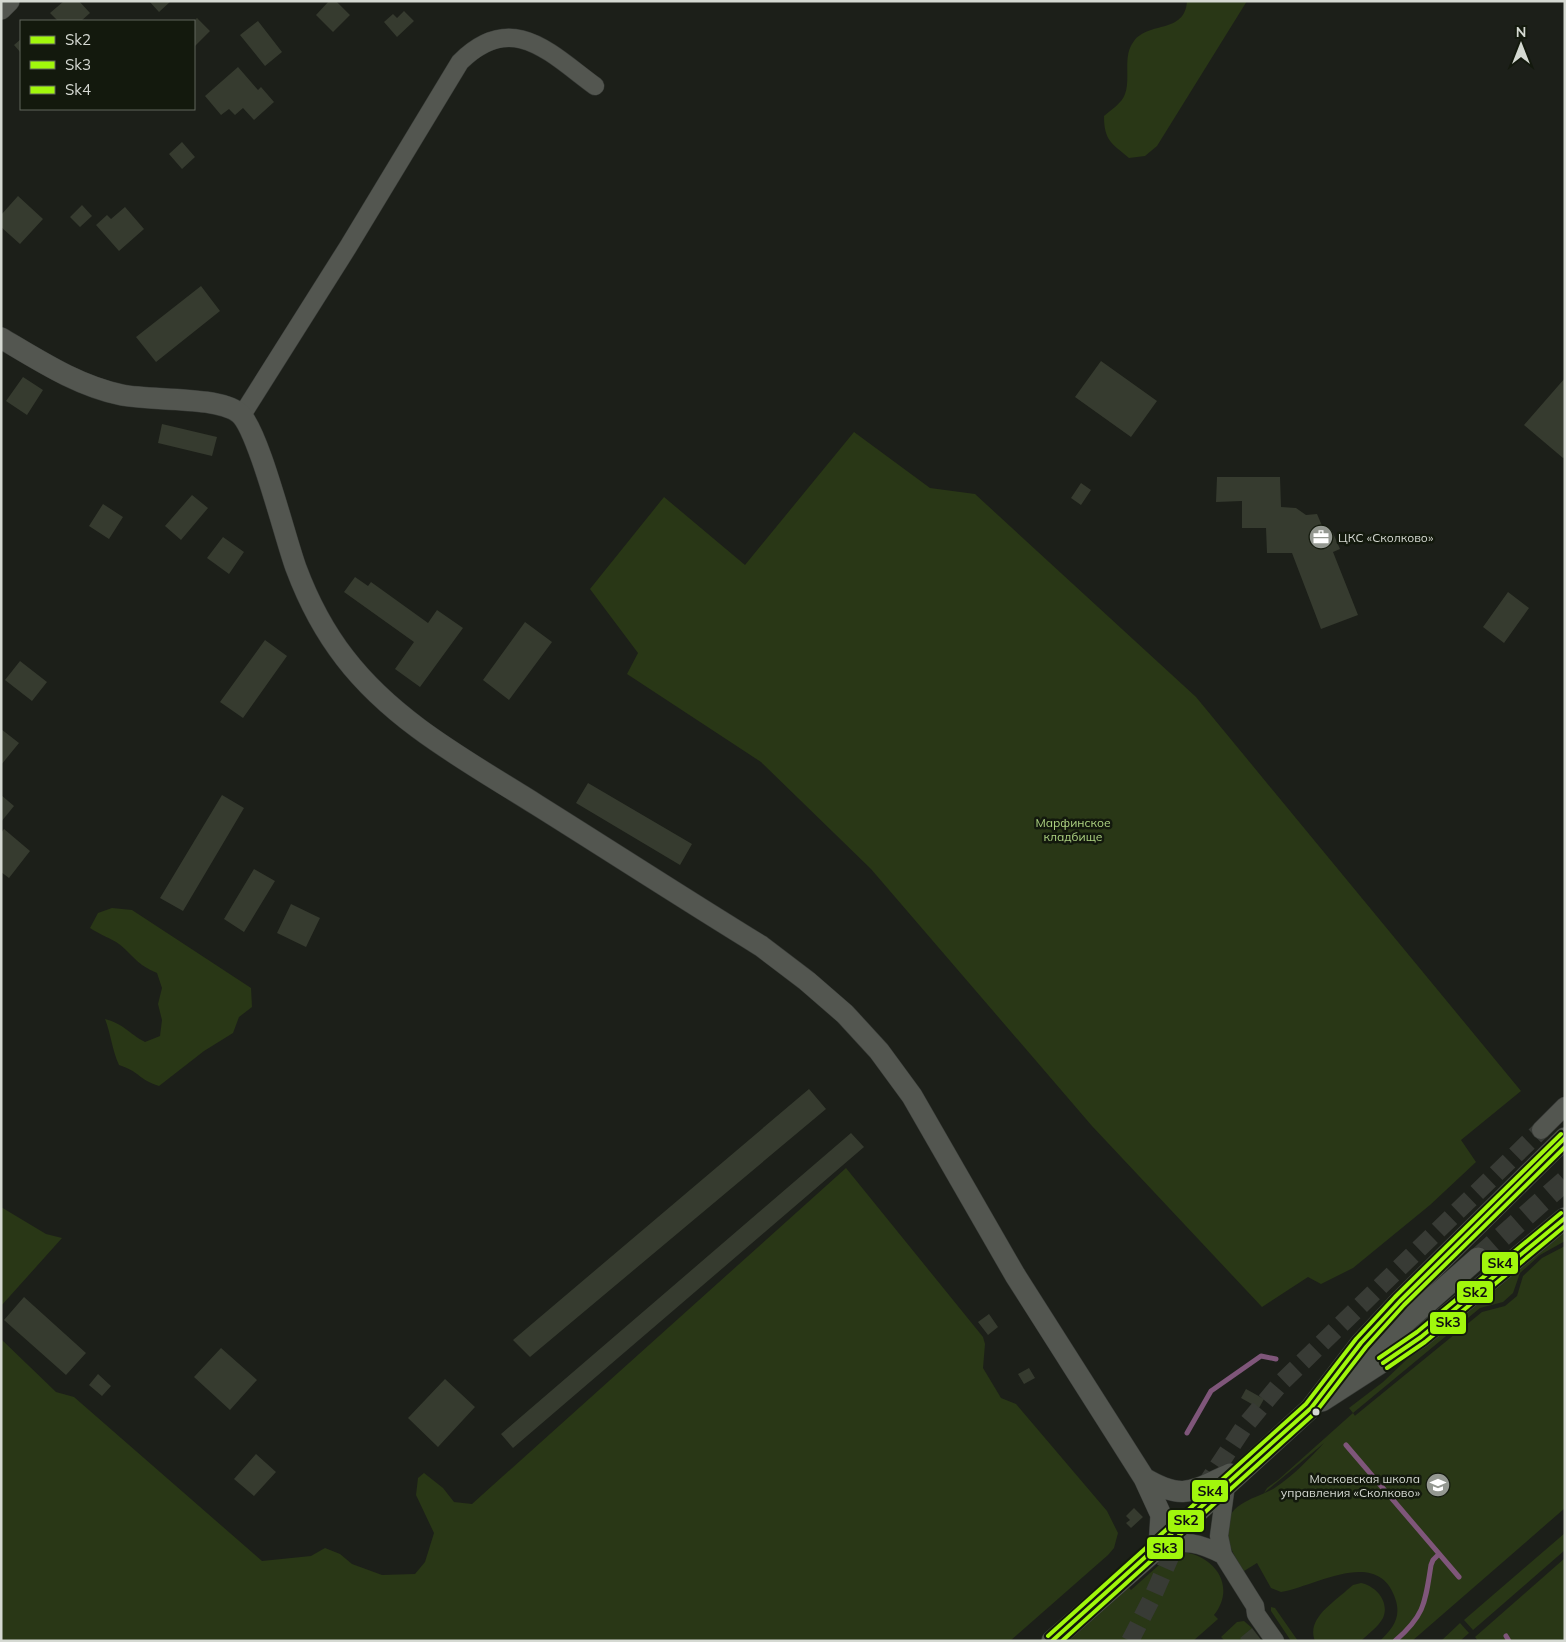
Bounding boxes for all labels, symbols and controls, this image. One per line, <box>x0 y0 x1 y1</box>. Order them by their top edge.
legend <box>20 20 195 110</box>
north arrow <box>1496 20 1546 70</box>
text: N <box>1516 23 1526 41</box>
text: Sk2 <box>65 30 91 49</box>
text: Sk3 <box>65 55 91 74</box>
text: Sk4 <box>65 80 91 99</box>
office icon: ЦКС «Сколково» <box>1308 524 1334 550</box>
place label: ЦКС «Сколково» <box>1338 530 1434 545</box>
park label: Марфинское кладбище <box>1035 815 1111 844</box>
line badge: Sk4 <box>1481 1251 1519 1275</box>
text: Sk4 <box>1487 1254 1513 1272</box>
line badge: Sk2 <box>1456 1280 1494 1304</box>
text: Sk2 <box>1462 1283 1488 1301</box>
line badge: Sk3 <box>1429 1311 1467 1335</box>
text: Sk3 <box>1435 1313 1461 1331</box>
unlabelled marker <box>1311 1407 1321 1417</box>
place label: Московская школа управления «Сколково» <box>1281 1471 1421 1500</box>
school or university icon: Московская школа управления «Сколково» <box>1425 1472 1451 1498</box>
line badge: Sk4 <box>1191 1479 1229 1503</box>
text: Sk4 <box>1197 1482 1223 1500</box>
line badge: Sk2 <box>1167 1509 1205 1533</box>
text: Sk2 <box>1173 1511 1199 1529</box>
line badge: Sk3 <box>1146 1536 1184 1560</box>
text: Sk3 <box>1152 1539 1178 1557</box>

